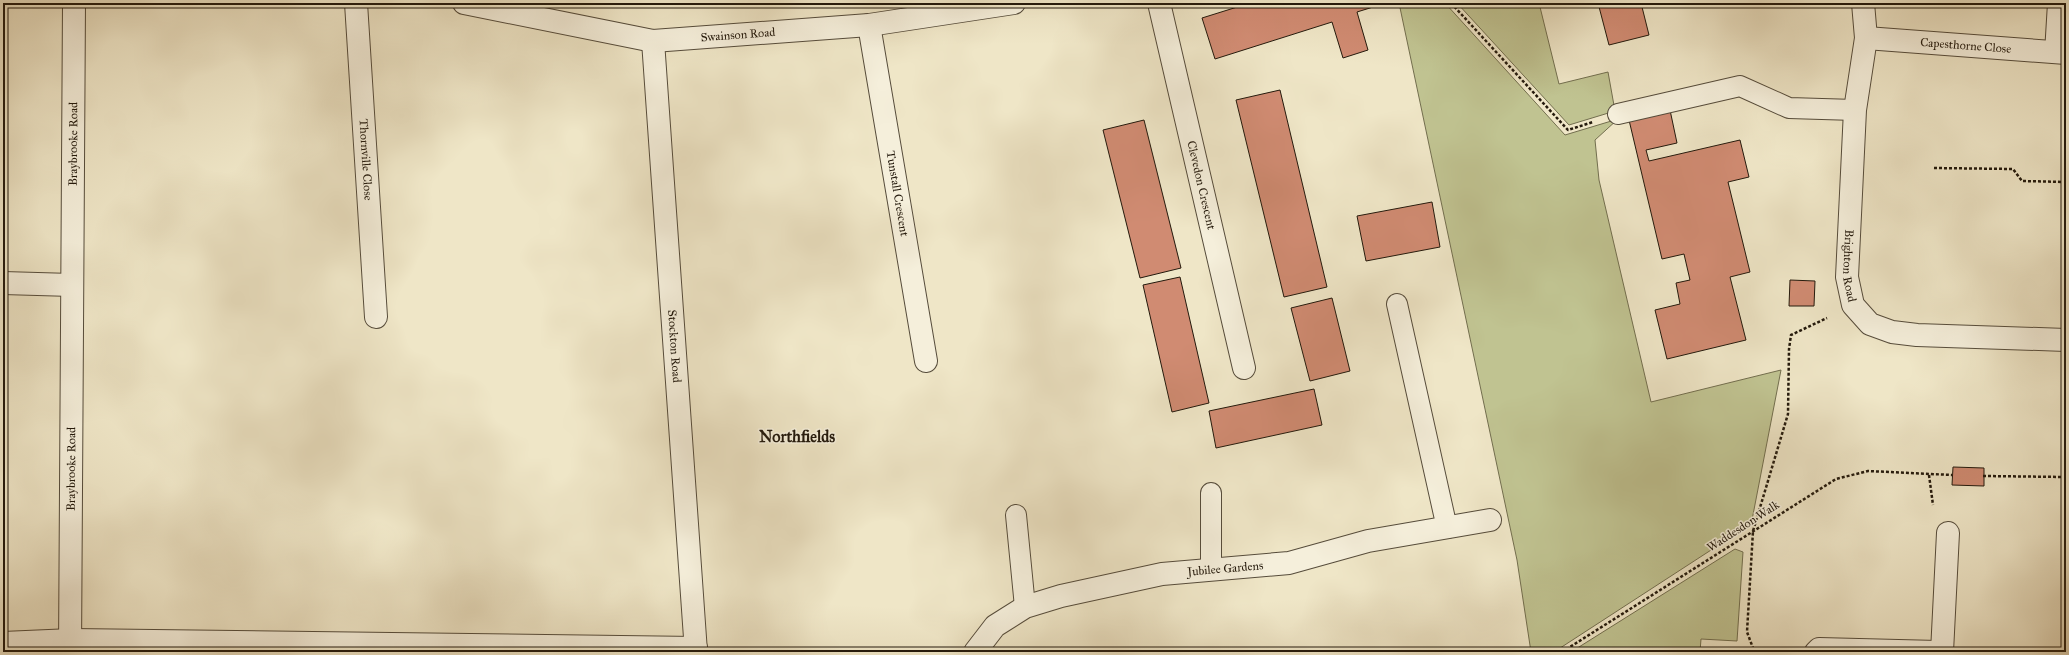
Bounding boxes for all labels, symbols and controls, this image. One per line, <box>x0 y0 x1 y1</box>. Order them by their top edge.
street label: Swainson Road <box>700 25 776 44</box>
street label: Capesthorne Close <box>1920 35 2012 56</box>
street label: Braybrooke Road <box>66 102 80 186</box>
street label: Thornville Close <box>356 118 376 201</box>
street label: Clevedon Crescent <box>1184 139 1219 232</box>
street label: Tunstall Crescent <box>883 150 912 238</box>
street label: Brighton Road <box>1840 229 1859 303</box>
street label: Stockton Road <box>665 309 684 383</box>
street label: Braybrooke Road <box>64 427 78 511</box>
district label: Northfields <box>759 427 835 446</box>
street label: Waddesdon Walk <box>1704 497 1782 555</box>
street label: Jubilee Gardens <box>1185 558 1264 580</box>

